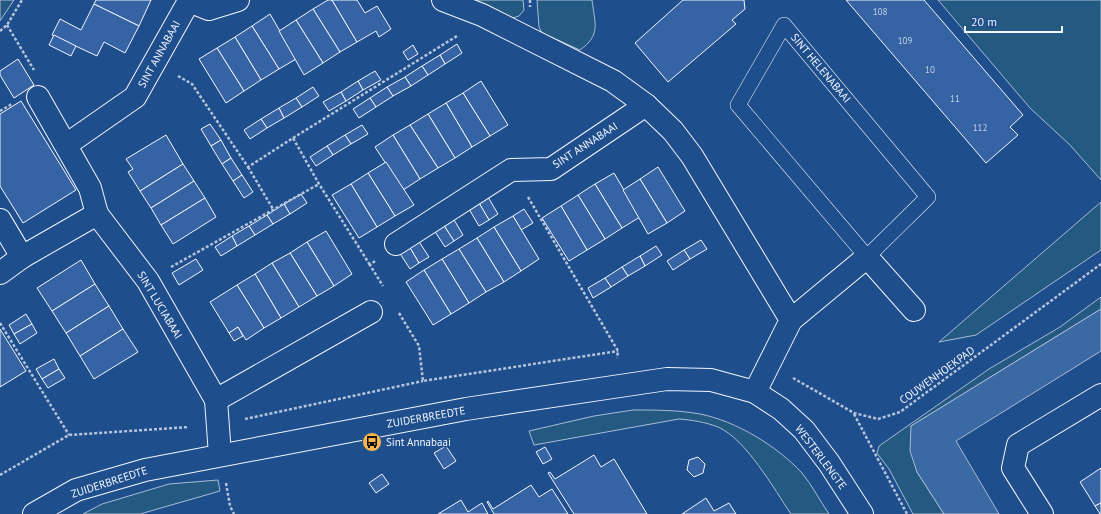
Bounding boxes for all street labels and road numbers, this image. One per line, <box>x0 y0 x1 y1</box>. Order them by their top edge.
street label: SINT ANNABAAI <box>135 18 183 90</box>
street label: SINT HELENABAAI <box>788 30 854 106</box>
street label: SINT ANNABAAI <box>550 119 620 171</box>
street label: SINT LUCIABAAI <box>134 269 186 341</box>
street label: COUWENHOEKPAD <box>897 343 977 407</box>
street label: ZUIDERBREEDTE <box>386 403 466 431</box>
street label: WESTERLENGTE <box>792 422 850 492</box>
street label: ZUIDERBREEDTE <box>69 463 149 501</box>

